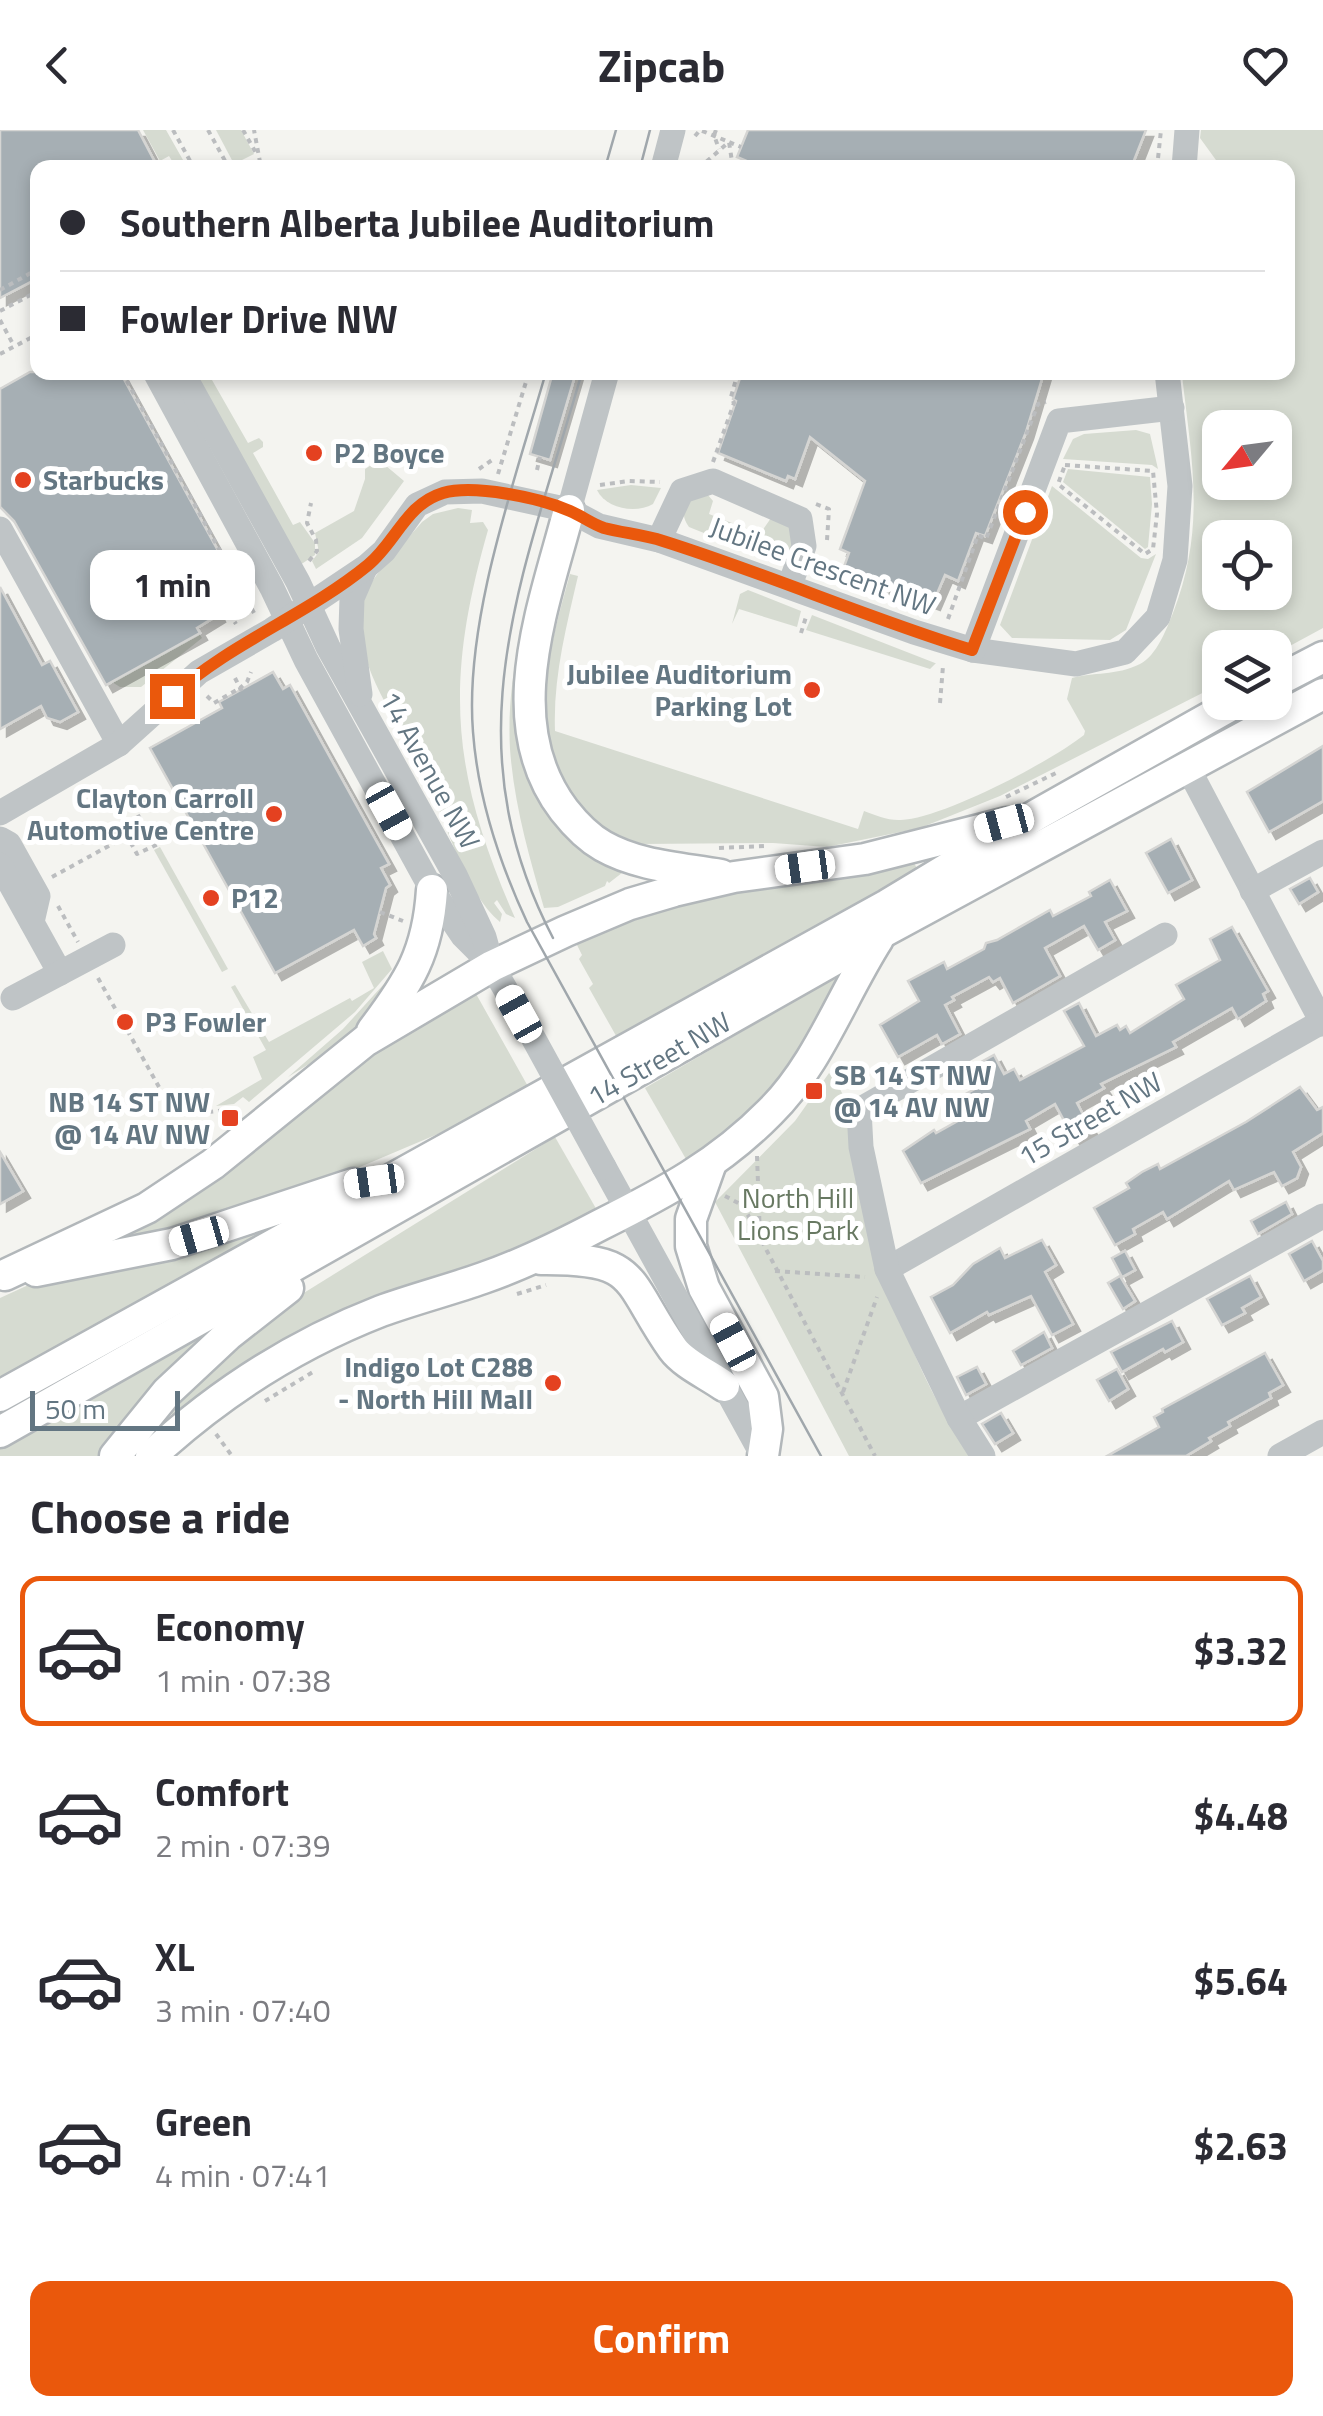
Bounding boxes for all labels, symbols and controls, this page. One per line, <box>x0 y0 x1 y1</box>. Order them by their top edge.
text: Zipcab <box>598 31 725 99</box>
icon: back <box>30 38 85 93</box>
icon: heart <box>1238 38 1293 93</box>
text: Southern Alberta Jubilee Auditorium <box>120 194 714 252</box>
text: Fowler Drive NW <box>120 290 397 348</box>
north arrow <box>1202 410 1292 500</box>
map controls <box>1202 410 1292 720</box>
place label: P2 Boyce <box>334 431 444 474</box>
marker: P2 Boyce <box>303 442 325 464</box>
place label: Starbucks <box>43 458 164 501</box>
marker: Starbucks <box>12 469 34 491</box>
route start <box>1003 490 1048 535</box>
street label: Jubilee Crescent NW <box>704 505 942 626</box>
button: locate <box>1202 520 1292 610</box>
callout: 1 min <box>90 551 254 621</box>
text: 1 min <box>134 561 211 609</box>
button: layers <box>1202 630 1292 720</box>
place label: Jubilee Auditorium Parking Lot <box>567 652 792 727</box>
route end <box>150 674 195 719</box>
marker: Jubilee Auditorium Parking Lot <box>801 679 823 701</box>
street label: 14 Avenue NW <box>369 683 492 857</box>
place label: Clayton Carroll Automotive Centre <box>27 776 254 851</box>
car <box>361 777 417 845</box>
car <box>971 801 1037 845</box>
marker: Clayton Carroll Automotive Centre <box>263 803 285 825</box>
car <box>773 848 837 886</box>
place label: P12 <box>231 876 279 919</box>
marker: P12 <box>200 887 222 909</box>
car <box>491 980 547 1048</box>
place label: P3 Fowler <box>145 1000 267 1043</box>
street label: 14 Street NW <box>579 1000 739 1117</box>
marker: P3 Fowler <box>114 1011 136 1033</box>
place label: SB 14 ST NW @ 14 AV NW <box>834 1053 992 1128</box>
street label: 15 Street NW <box>1010 1060 1170 1177</box>
place label: NB 14 ST NW @ 14 AV NW <box>48 1080 210 1155</box>
marker: SB 14 ST NW @ 14 AV NW <box>803 1080 825 1102</box>
marker: NB 14 ST NW @ 14 AV NW <box>219 1107 241 1129</box>
car <box>342 1162 406 1200</box>
park label: North Hill Lions Park <box>737 1176 859 1251</box>
car <box>166 1213 232 1259</box>
car <box>706 1308 760 1376</box>
place label: Indigo Lot C288 - North Hill Mall <box>338 1345 533 1420</box>
marker: Indigo Lot C288 - North Hill Mall <box>542 1372 564 1394</box>
scale bar <box>30 1386 180 1430</box>
text: 50 m <box>45 1387 106 1430</box>
text: Choose a ride <box>30 1482 290 1550</box>
text: Economy <box>155 1598 305 1656</box>
icon: car <box>35 1606 125 1696</box>
text: $3.32 <box>1193 1622 1288 1680</box>
text: 1 min · 07:38 <box>155 1656 331 1704</box>
text: Comfort <box>155 1763 289 1821</box>
icon: car <box>35 1771 125 1861</box>
text: $4.48 <box>1193 1787 1288 1845</box>
text: 2 min · 07:39 <box>155 1821 331 1869</box>
text: XL <box>155 1928 195 1986</box>
icon: car <box>35 1936 125 2026</box>
text: $5.64 <box>1193 1952 1288 2010</box>
text: 3 min · 07:40 <box>155 1986 331 2034</box>
text: Green <box>155 2093 252 2151</box>
icon: car <box>35 2101 125 2191</box>
text: $2.63 <box>1193 2117 1288 2175</box>
text: 4 min · 07:41 <box>155 2151 331 2199</box>
button: Confirm <box>30 2281 1293 2396</box>

